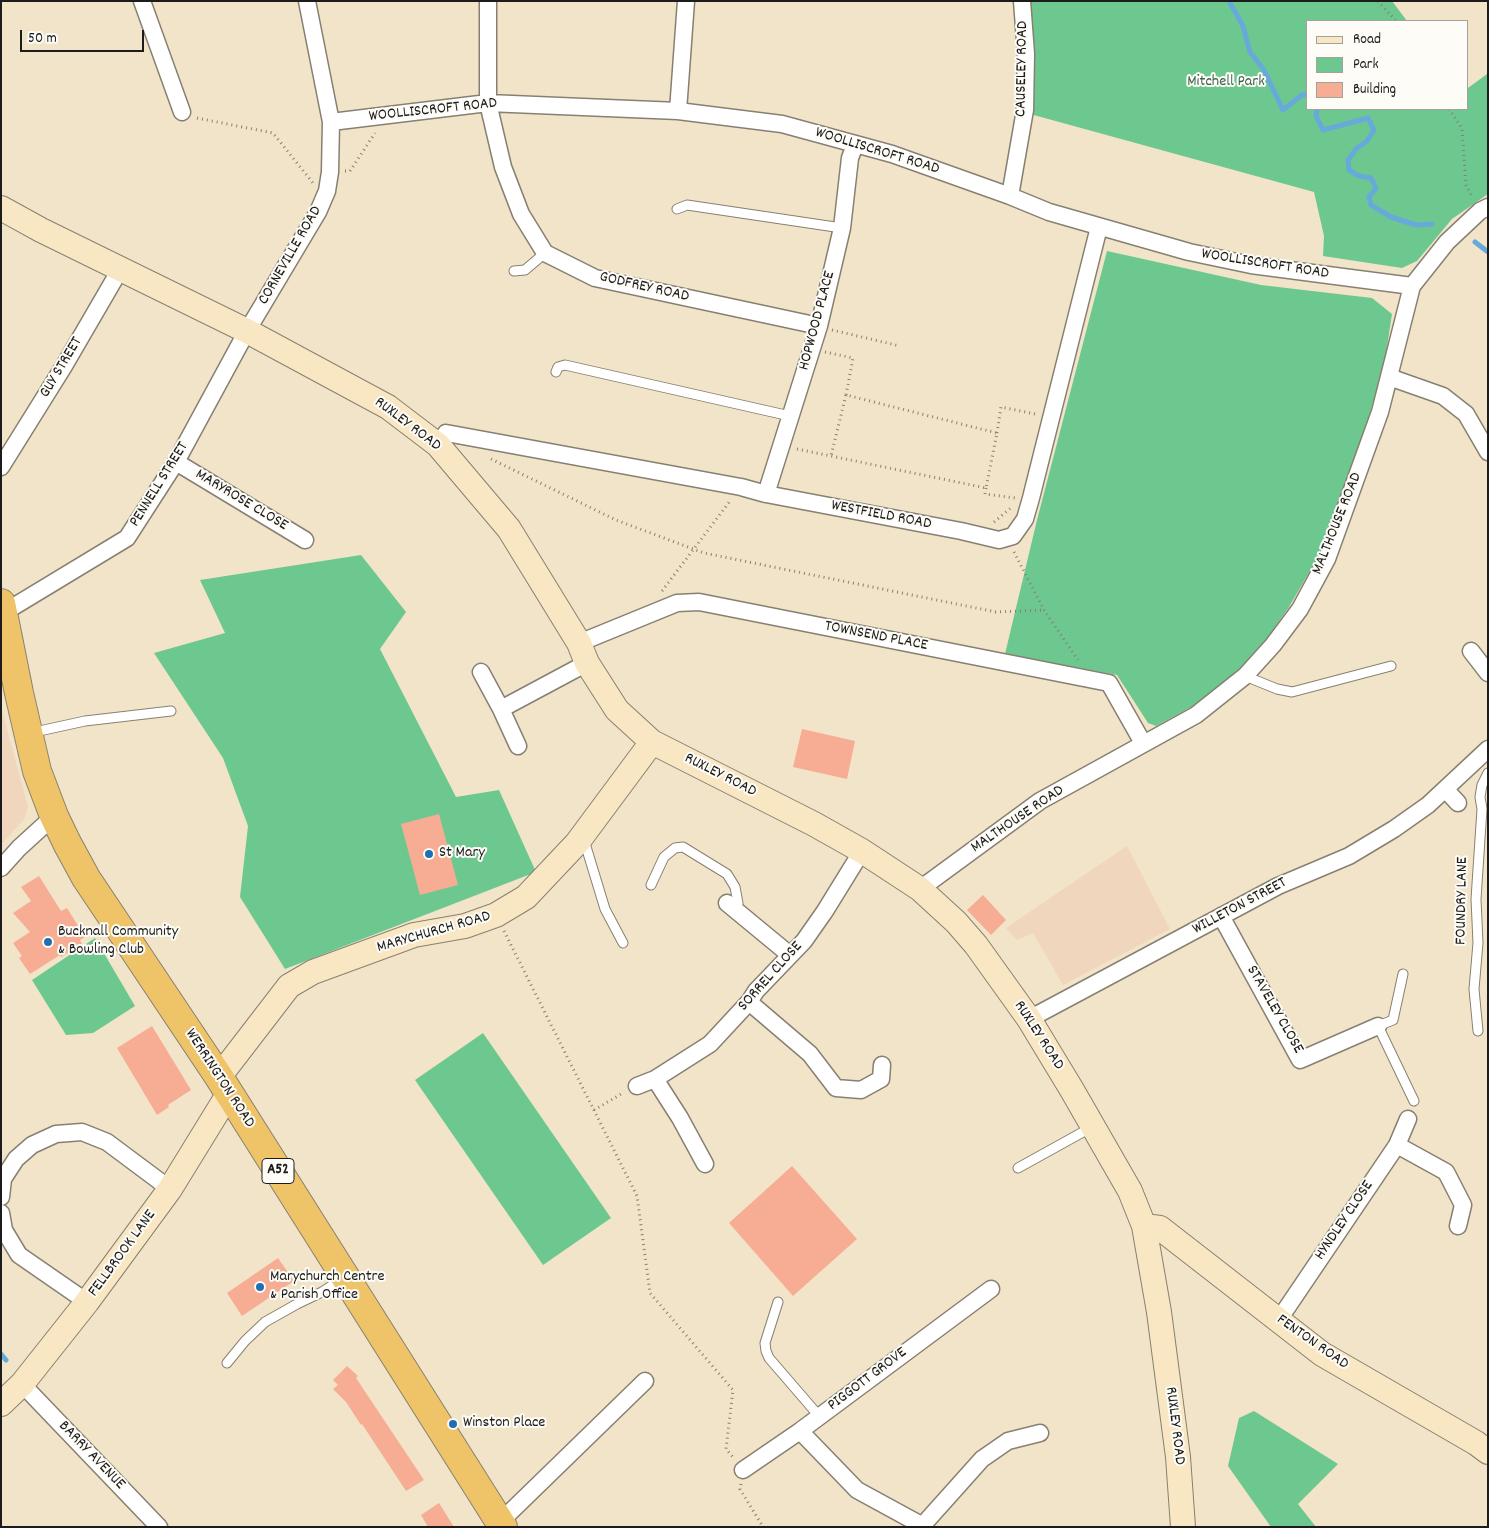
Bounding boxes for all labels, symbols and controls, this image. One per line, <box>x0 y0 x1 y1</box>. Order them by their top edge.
scale bar <box>22 20 146 52</box>
legend <box>1306 20 1469 110</box>
street label: CAUSELEY ROAD <box>1013 21 1033 117</box>
text: 50 m <box>28 28 57 50</box>
text: Road <box>1353 29 1381 51</box>
text: Park <box>1353 54 1379 76</box>
park label: Mitchell Park <box>1187 73 1265 93</box>
text: Building <box>1353 79 1396 101</box>
street label: WOOLLISCROFT ROAD <box>368 95 498 127</box>
street label: WOOLLISCROFT ROAD <box>813 124 941 180</box>
street label: CORNEVILLE ROAD <box>255 203 327 309</box>
street label: WOOLLISCROFT ROAD <box>1200 245 1330 285</box>
street label: GODFREY ROAD <box>597 268 691 308</box>
street label: HOPWOOD PLACE <box>796 269 840 373</box>
street label: GUY STREET <box>36 334 88 402</box>
street label: RUXLEY ROAD <box>370 394 444 456</box>
street label: PENNELL STREET <box>126 439 194 531</box>
street label: MARYROSE CLOSE <box>191 466 291 536</box>
street label: MALTHOUSE ROAD <box>1309 470 1367 578</box>
street label: WESTFIELD ROAD <box>829 497 933 535</box>
street label: TOWNSEND PLACE <box>823 618 929 656</box>
street label: RUXLEY ROAD <box>681 750 759 802</box>
street label: MALTHOUSE ROAD <box>968 782 1068 858</box>
place label: St Mary <box>439 844 485 864</box>
marker: St Mary <box>423 848 435 860</box>
street label: FOUNDRY LANE <box>1453 857 1473 945</box>
street label: WILLETON STREET <box>1190 874 1290 940</box>
street label: MARYCHURCH ROAD <box>375 908 493 958</box>
place label: Bucknall Community & Bowling Club <box>58 923 178 961</box>
marker: Bucknall Community & Bowling Club <box>42 936 54 948</box>
street label: SORREL CLOSE <box>735 938 807 1016</box>
street label: STAVELEY CLOSE <box>1241 963 1307 1057</box>
street label: RUXLEY ROAD <box>1009 998 1067 1074</box>
street label: WERRINGTON ROAD <box>180 1026 258 1132</box>
road number: A52 <box>262 1158 294 1184</box>
street label: HYNDLEY CLOSE <box>1311 1178 1379 1264</box>
street label: FELLBROOK LANE <box>85 1207 161 1301</box>
place label: Marychurch Centre & Parish Office <box>270 1268 385 1306</box>
marker: Marychurch Centre & Parish Office <box>254 1281 266 1293</box>
street label: FENTON ROAD <box>1272 1311 1352 1375</box>
street label: PIGGOTT GROVE <box>825 1344 911 1416</box>
street label: RUXLEY ROAD <box>1160 1386 1188 1466</box>
place label: Winston Place <box>463 1414 545 1434</box>
street label: BARRY AVENUE <box>54 1418 128 1494</box>
marker: Winston Place <box>447 1418 459 1430</box>

